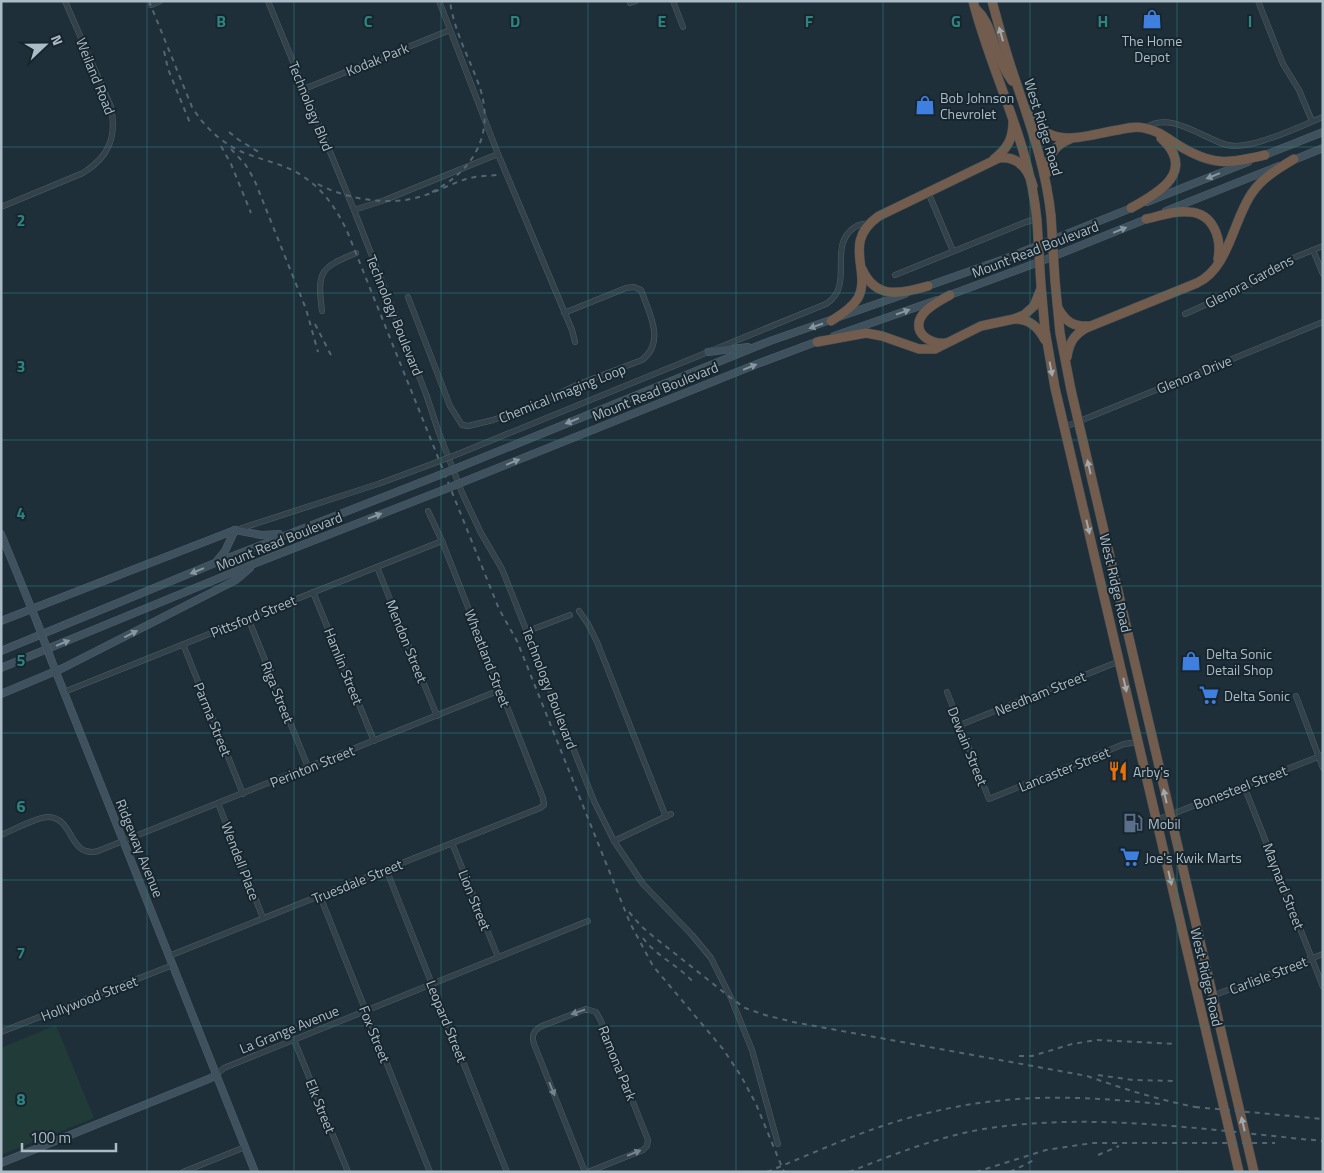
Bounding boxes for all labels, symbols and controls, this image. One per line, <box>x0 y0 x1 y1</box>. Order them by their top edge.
shop icon: The Home Depot <box>1141 8 1163 30</box>
text: B <box>216 9 226 33</box>
text: C <box>364 9 373 33</box>
text: D <box>510 9 520 33</box>
text: E <box>658 9 667 33</box>
text: F <box>805 9 814 33</box>
text: G <box>951 9 961 33</box>
text: H <box>1098 9 1108 33</box>
text: I <box>1248 9 1252 33</box>
north arrow <box>20 20 70 70</box>
one-way arrow <box>997 26 1005 41</box>
place label: The Home Depot <box>1122 30 1182 67</box>
text: N <box>46 32 69 48</box>
street label: Weiland Road <box>71 35 121 117</box>
street label: Kodak Park <box>342 37 412 81</box>
street label: Technology Blvd <box>283 58 339 154</box>
street label: West Ridge Road <box>1019 76 1069 178</box>
place label: Bob Johnson Chevrolet <box>940 87 1014 124</box>
shop icon: Bob Johnson Chevrolet <box>914 94 936 116</box>
one-way arrow <box>1205 173 1220 180</box>
text: 2 <box>17 208 25 232</box>
street label: Mount Read Boulevard <box>968 215 1102 283</box>
one-way arrow <box>1113 225 1127 233</box>
street label: Glenora Gardens <box>1201 249 1297 313</box>
street label: Technology Boulevard <box>361 251 429 379</box>
one-way arrow <box>895 308 910 315</box>
one-way arrow <box>808 322 823 330</box>
street label: Glenora Drive <box>1153 349 1235 399</box>
text: 3 <box>17 354 25 378</box>
street label: Mount Read Boulevard <box>589 356 721 426</box>
street label: Chemical Imaging Loop <box>495 358 629 428</box>
one-way arrow <box>1048 361 1056 377</box>
one-way arrow <box>743 363 758 371</box>
one-way arrow <box>564 417 579 425</box>
one-way arrow <box>506 457 521 465</box>
one-way arrow <box>1085 460 1093 475</box>
text: 4 <box>17 501 26 525</box>
street label: Mount Read Boulevard <box>213 506 345 576</box>
one-way arrow <box>368 512 383 519</box>
one-way arrow <box>1084 520 1092 535</box>
street label: West Ridge Road <box>1094 532 1138 634</box>
one-way arrow <box>189 568 204 575</box>
street label: Pittsford Street <box>207 589 299 643</box>
street label: Mendon Street <box>381 596 433 686</box>
street label: Wheatland Street <box>460 606 516 710</box>
street label: Hamlin Street <box>319 624 369 708</box>
street label: Technology Boulevard <box>517 624 583 752</box>
one-way arrow <box>123 630 138 638</box>
one-way arrow <box>56 639 71 647</box>
place label: Delta Sonic Detail Shop <box>1206 643 1273 680</box>
text: 5 <box>17 648 26 672</box>
shop icon: Delta Sonic Detail Shop <box>1180 650 1202 672</box>
street label: Riga Street <box>256 658 300 726</box>
street label: Needham Street <box>991 665 1089 721</box>
one-way arrow <box>1121 678 1129 693</box>
street label: Parma Street <box>189 679 237 759</box>
supermarket icon: Delta Sonic <box>1198 684 1220 706</box>
place label: Delta Sonic <box>1224 685 1290 706</box>
street label: Dewain Street <box>943 703 993 789</box>
street label: Perinton Street <box>266 739 358 793</box>
street label: Lancaster Street <box>1015 741 1113 797</box>
restaurant icon: Arby's <box>1107 760 1129 782</box>
street label: Bonesteel Street <box>1190 760 1290 814</box>
place label: Arby's <box>1133 761 1170 782</box>
one-way arrow <box>1161 788 1169 803</box>
text: 6 <box>17 794 26 818</box>
street label: Ridgeway Avenue <box>111 796 169 900</box>
fuel station icon: Mobil <box>1122 812 1144 834</box>
place label: Mobil <box>1148 813 1181 834</box>
street label: Wendell Place <box>216 819 266 903</box>
street label: Maynard Street <box>1258 840 1310 932</box>
supermarket icon: Joe's Kwik Marts <box>1119 846 1141 868</box>
place label: Joe's Kwik Marts <box>1145 847 1242 868</box>
street label: Truesdale Street <box>309 853 405 909</box>
street label: Lion Street <box>453 866 497 934</box>
one-way arrow <box>1166 870 1174 885</box>
street label: West Ridge Road <box>1185 926 1229 1028</box>
text: 7 <box>17 941 25 965</box>
street label: Carlisle Street <box>1226 951 1310 999</box>
street label: Hollywood Street <box>38 970 140 1026</box>
street label: Leopard Street <box>421 977 473 1065</box>
street label: La Grange Avenue <box>236 999 342 1059</box>
street label: Fox Street <box>354 1002 396 1066</box>
one-way arrow <box>570 1009 585 1016</box>
street label: Ramona Park <box>593 1022 643 1104</box>
street label: Elk Street <box>301 1076 341 1136</box>
one-way arrow <box>548 1082 556 1097</box>
text: 8 <box>17 1087 26 1111</box>
one-way arrow <box>1238 1116 1246 1132</box>
scale bar <box>22 1120 116 1152</box>
text: 100 m <box>30 1126 71 1149</box>
one-way arrow <box>627 1149 641 1157</box>

